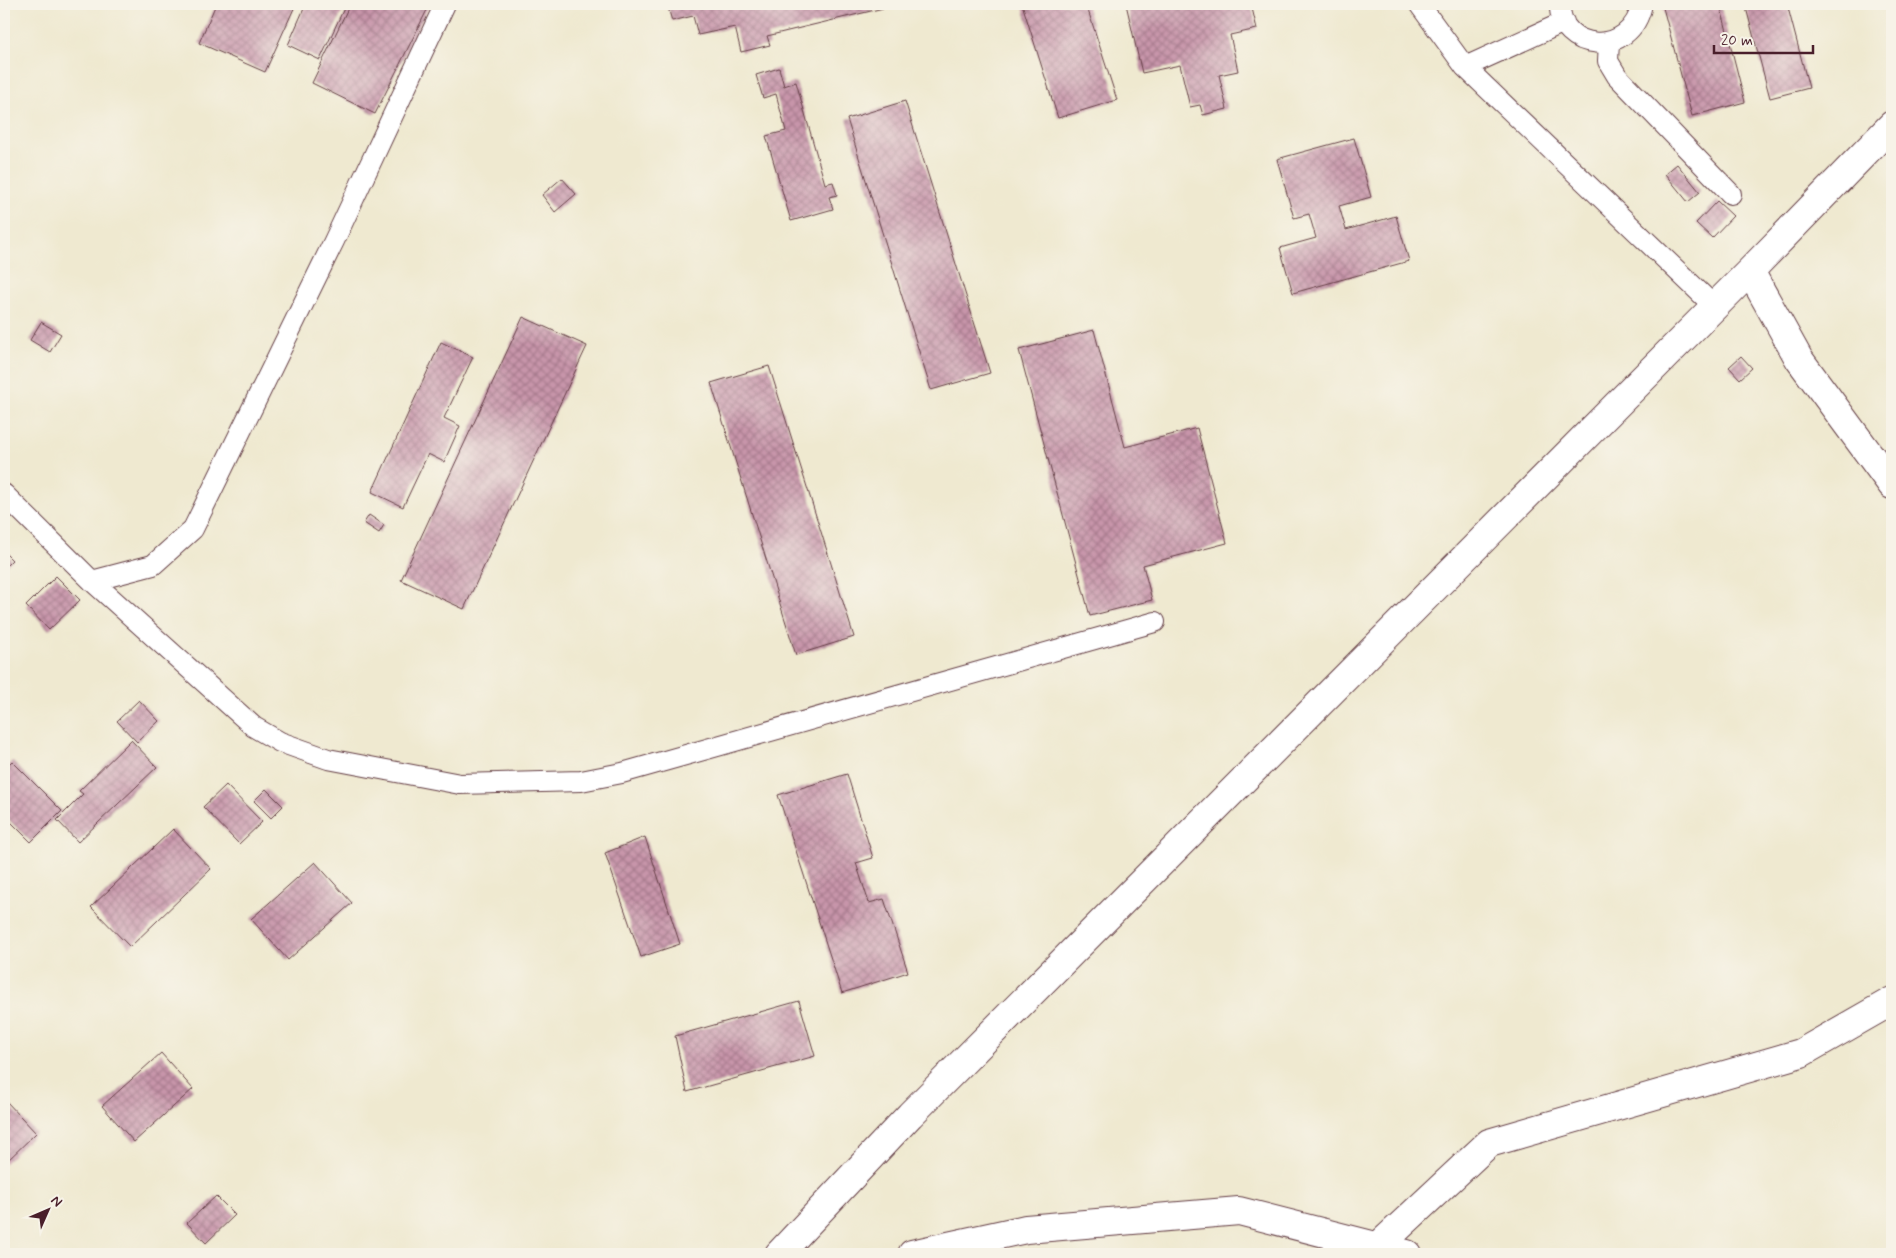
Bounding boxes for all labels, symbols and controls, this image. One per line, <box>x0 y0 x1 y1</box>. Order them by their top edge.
scale bar <box>1714 22 1812 54</box>
text: 20 m <box>1721 31 1753 51</box>
north arrow <box>22 1186 72 1236</box>
text: N <box>47 1192 66 1211</box>

